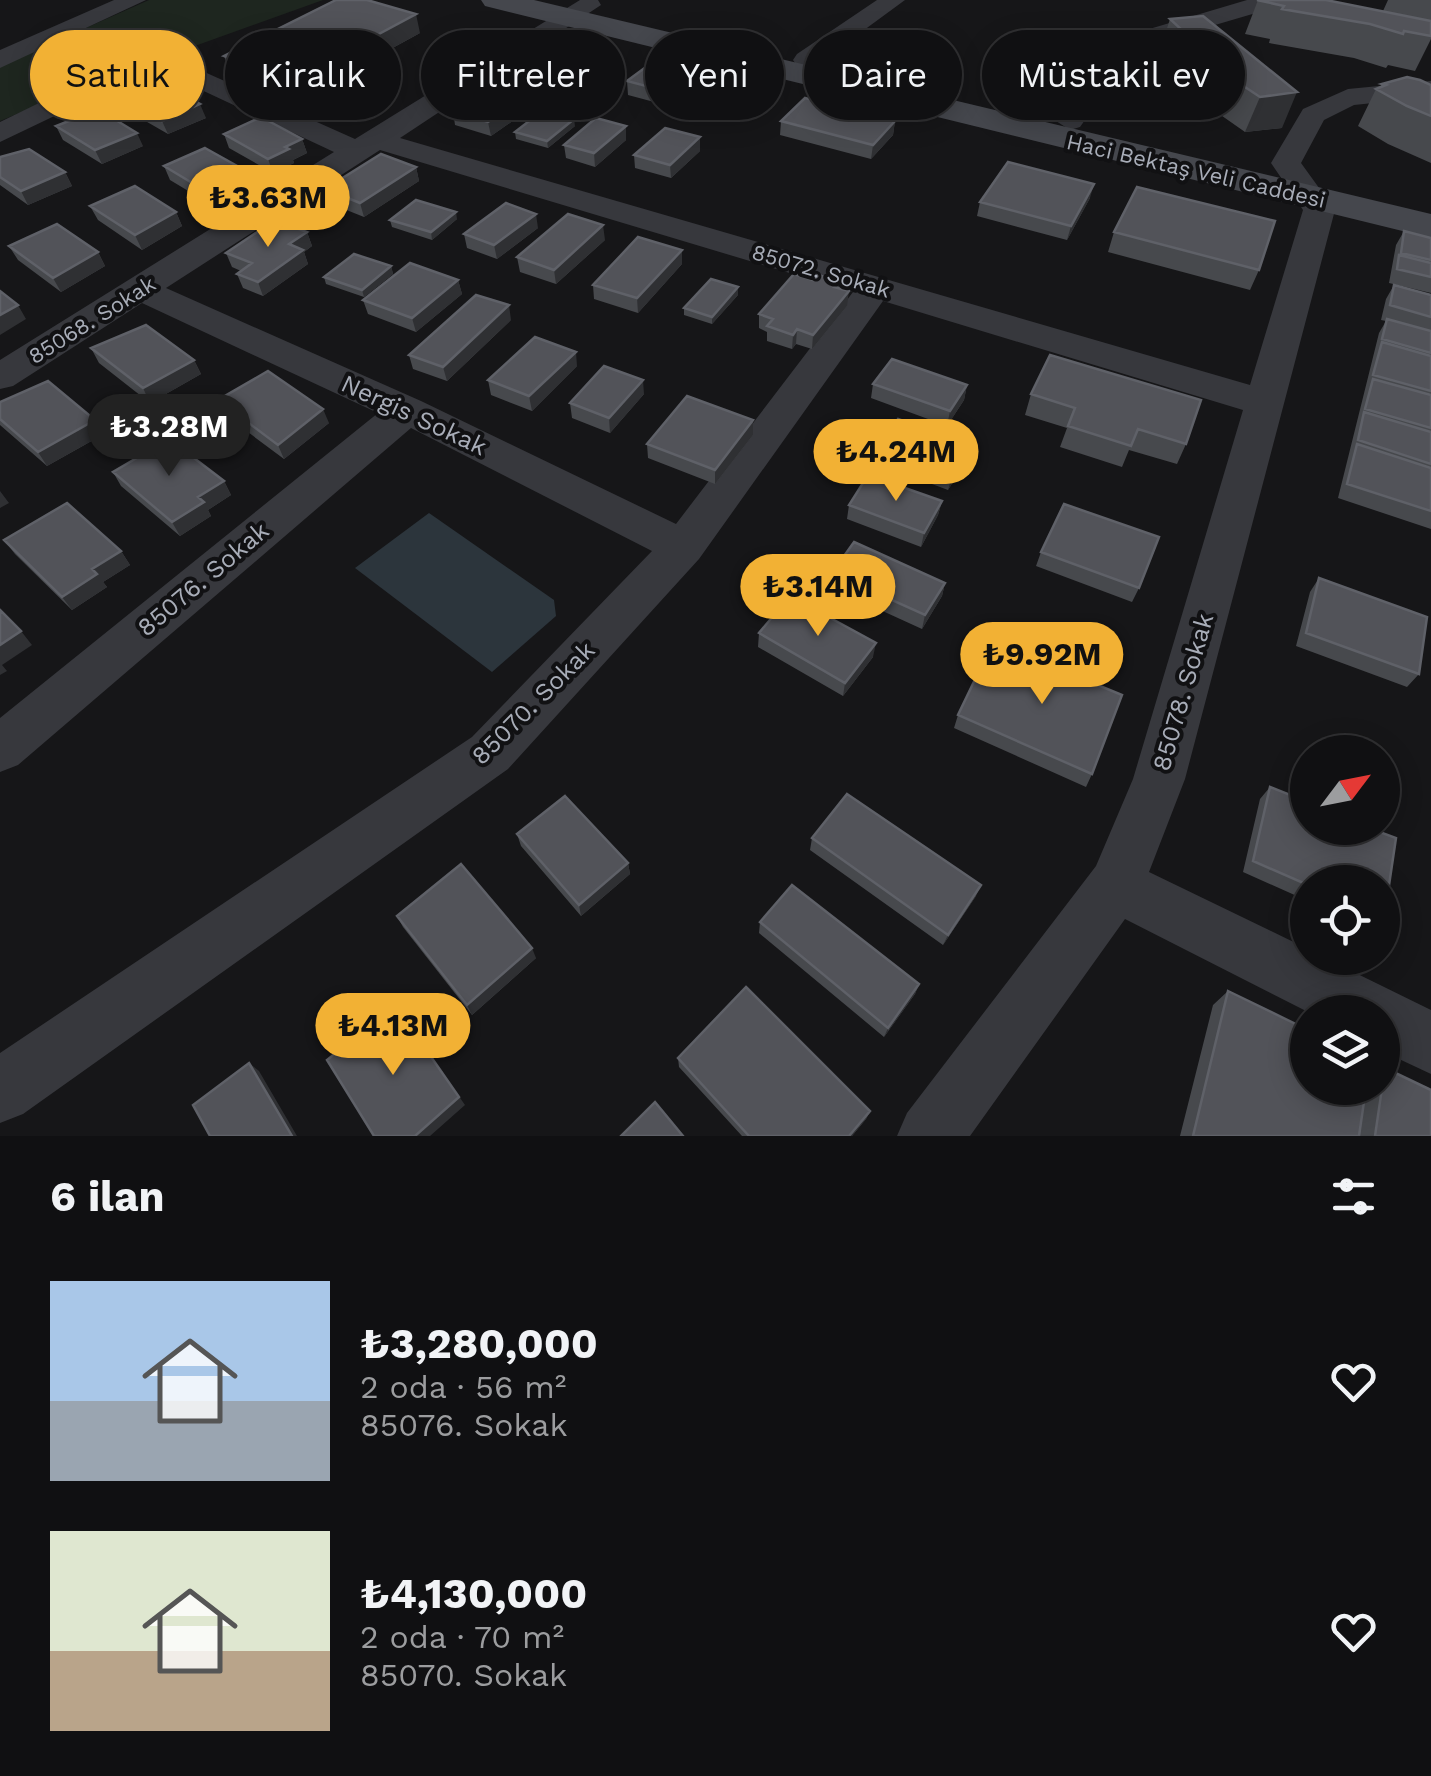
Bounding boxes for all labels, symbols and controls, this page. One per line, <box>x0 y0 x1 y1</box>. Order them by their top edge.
chip: Satılık <box>30 30 205 120</box>
chip: Kiralık <box>225 30 401 120</box>
chip: Filtreler <box>421 30 625 120</box>
chip: Yeni <box>645 30 784 120</box>
chip: Daire <box>804 30 962 120</box>
chip: Müstakil ev <box>982 30 1245 120</box>
street label: Haci Bektaş Veli Caddesi <box>1064 129 1328 213</box>
pin: ₺3.63M <box>187 165 349 250</box>
text: ₺3.63M <box>209 178 327 216</box>
street label: 85072. Sokak <box>749 239 893 303</box>
street label: 85068. Sokak <box>24 271 160 369</box>
street label: Nergis Sokak <box>337 369 491 461</box>
pin: ₺3.28M <box>88 394 250 479</box>
text: ₺3.28M <box>109 407 229 445</box>
pin: ₺4.24M <box>815 419 977 504</box>
text: ₺4.24M <box>836 432 956 470</box>
street label: 85076. Sokak <box>132 516 274 642</box>
pin: ₺3.14M <box>737 554 899 639</box>
text: ₺3.14M <box>762 567 874 605</box>
street label: 85078. Sokak <box>1147 610 1219 774</box>
pin: ₺9.92M <box>961 622 1123 707</box>
street label: 85070. Sokak <box>465 635 601 771</box>
text: ₺9.92M <box>982 635 1102 673</box>
north arrow <box>1290 735 1400 845</box>
map controls <box>1290 735 1400 1105</box>
button: locate <box>1290 865 1400 975</box>
pin: ₺4.13M <box>312 993 474 1078</box>
button: layers <box>1290 995 1400 1105</box>
text: ₺4.13M <box>337 1006 449 1044</box>
icon: filters <box>1326 1169 1381 1224</box>
text: 6 ilan <box>50 1172 165 1221</box>
text: ₺3,280,000 <box>360 1319 598 1368</box>
icon: home <box>130 1321 250 1441</box>
icon: heart <box>1326 1354 1381 1409</box>
text: 2 oda · 56 m² <box>360 1368 566 1406</box>
text: 85076. Sokak <box>360 1406 568 1444</box>
text: ₺4,130,000 <box>360 1569 587 1618</box>
icon: home <box>130 1571 250 1691</box>
icon: heart <box>1326 1604 1381 1659</box>
text: 2 oda · 70 m² <box>360 1618 564 1656</box>
text: 85070. Sokak <box>360 1656 567 1694</box>

